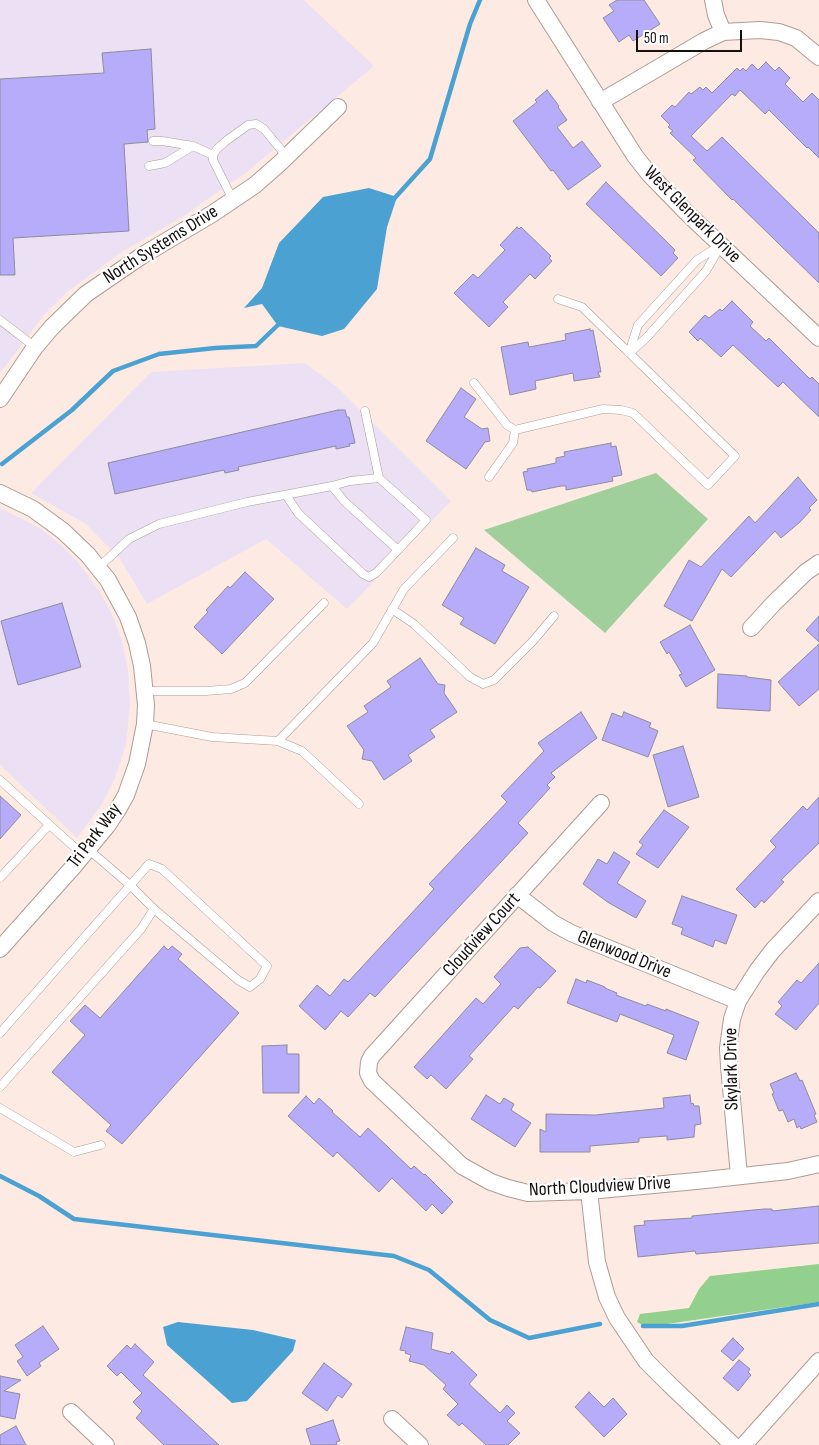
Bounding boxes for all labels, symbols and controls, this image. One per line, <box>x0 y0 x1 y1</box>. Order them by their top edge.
scale bar <box>639 20 745 52</box>
text: 50 m <box>644 29 669 48</box>
street label: West Glenpark Drive <box>639 162 745 268</box>
street label: North Systems Drive <box>99 201 223 289</box>
street label: Tri Park Way <box>63 799 127 873</box>
street label: Cloudview Court <box>438 888 526 982</box>
street label: Glenwood Drive <box>574 926 674 984</box>
street label: Skylark Drive <box>720 1028 744 1110</box>
street label: North Cloudview Drive <box>528 1172 672 1202</box>

